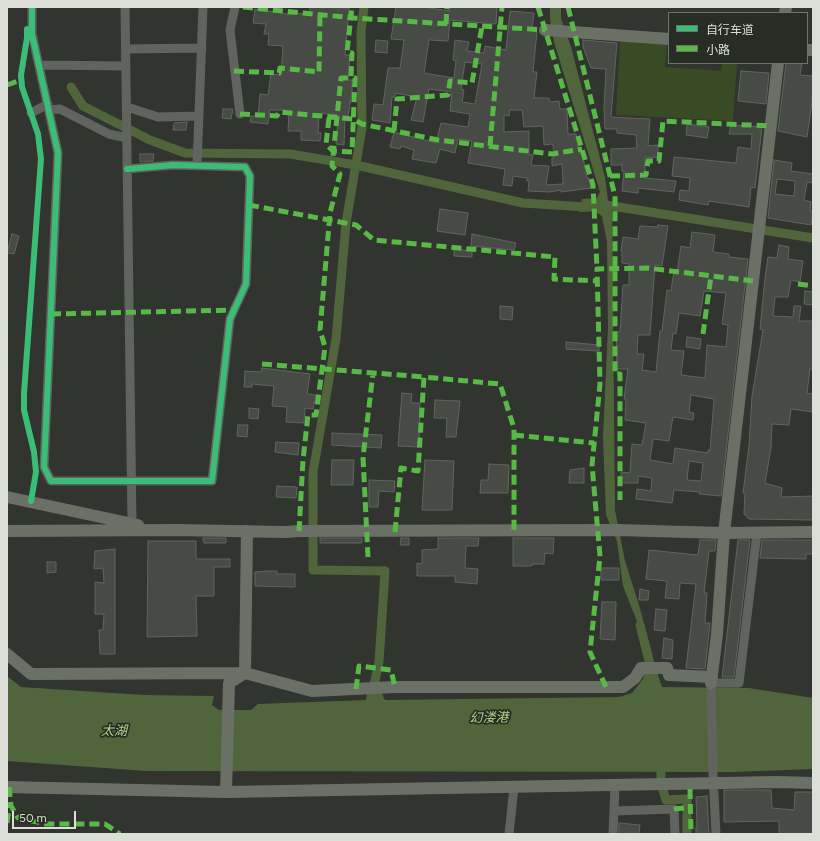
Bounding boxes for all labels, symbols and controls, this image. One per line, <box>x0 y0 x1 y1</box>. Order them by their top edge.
legend <box>668 12 808 64</box>
text: 自行车道 <box>706 23 754 37</box>
text: 小路 <box>706 43 730 57</box>
water label: 幻溇港 <box>469 710 509 726</box>
water label: 太湖 <box>101 723 127 739</box>
scale bar <box>14 803 78 829</box>
text: 50 m <box>19 811 47 825</box>

